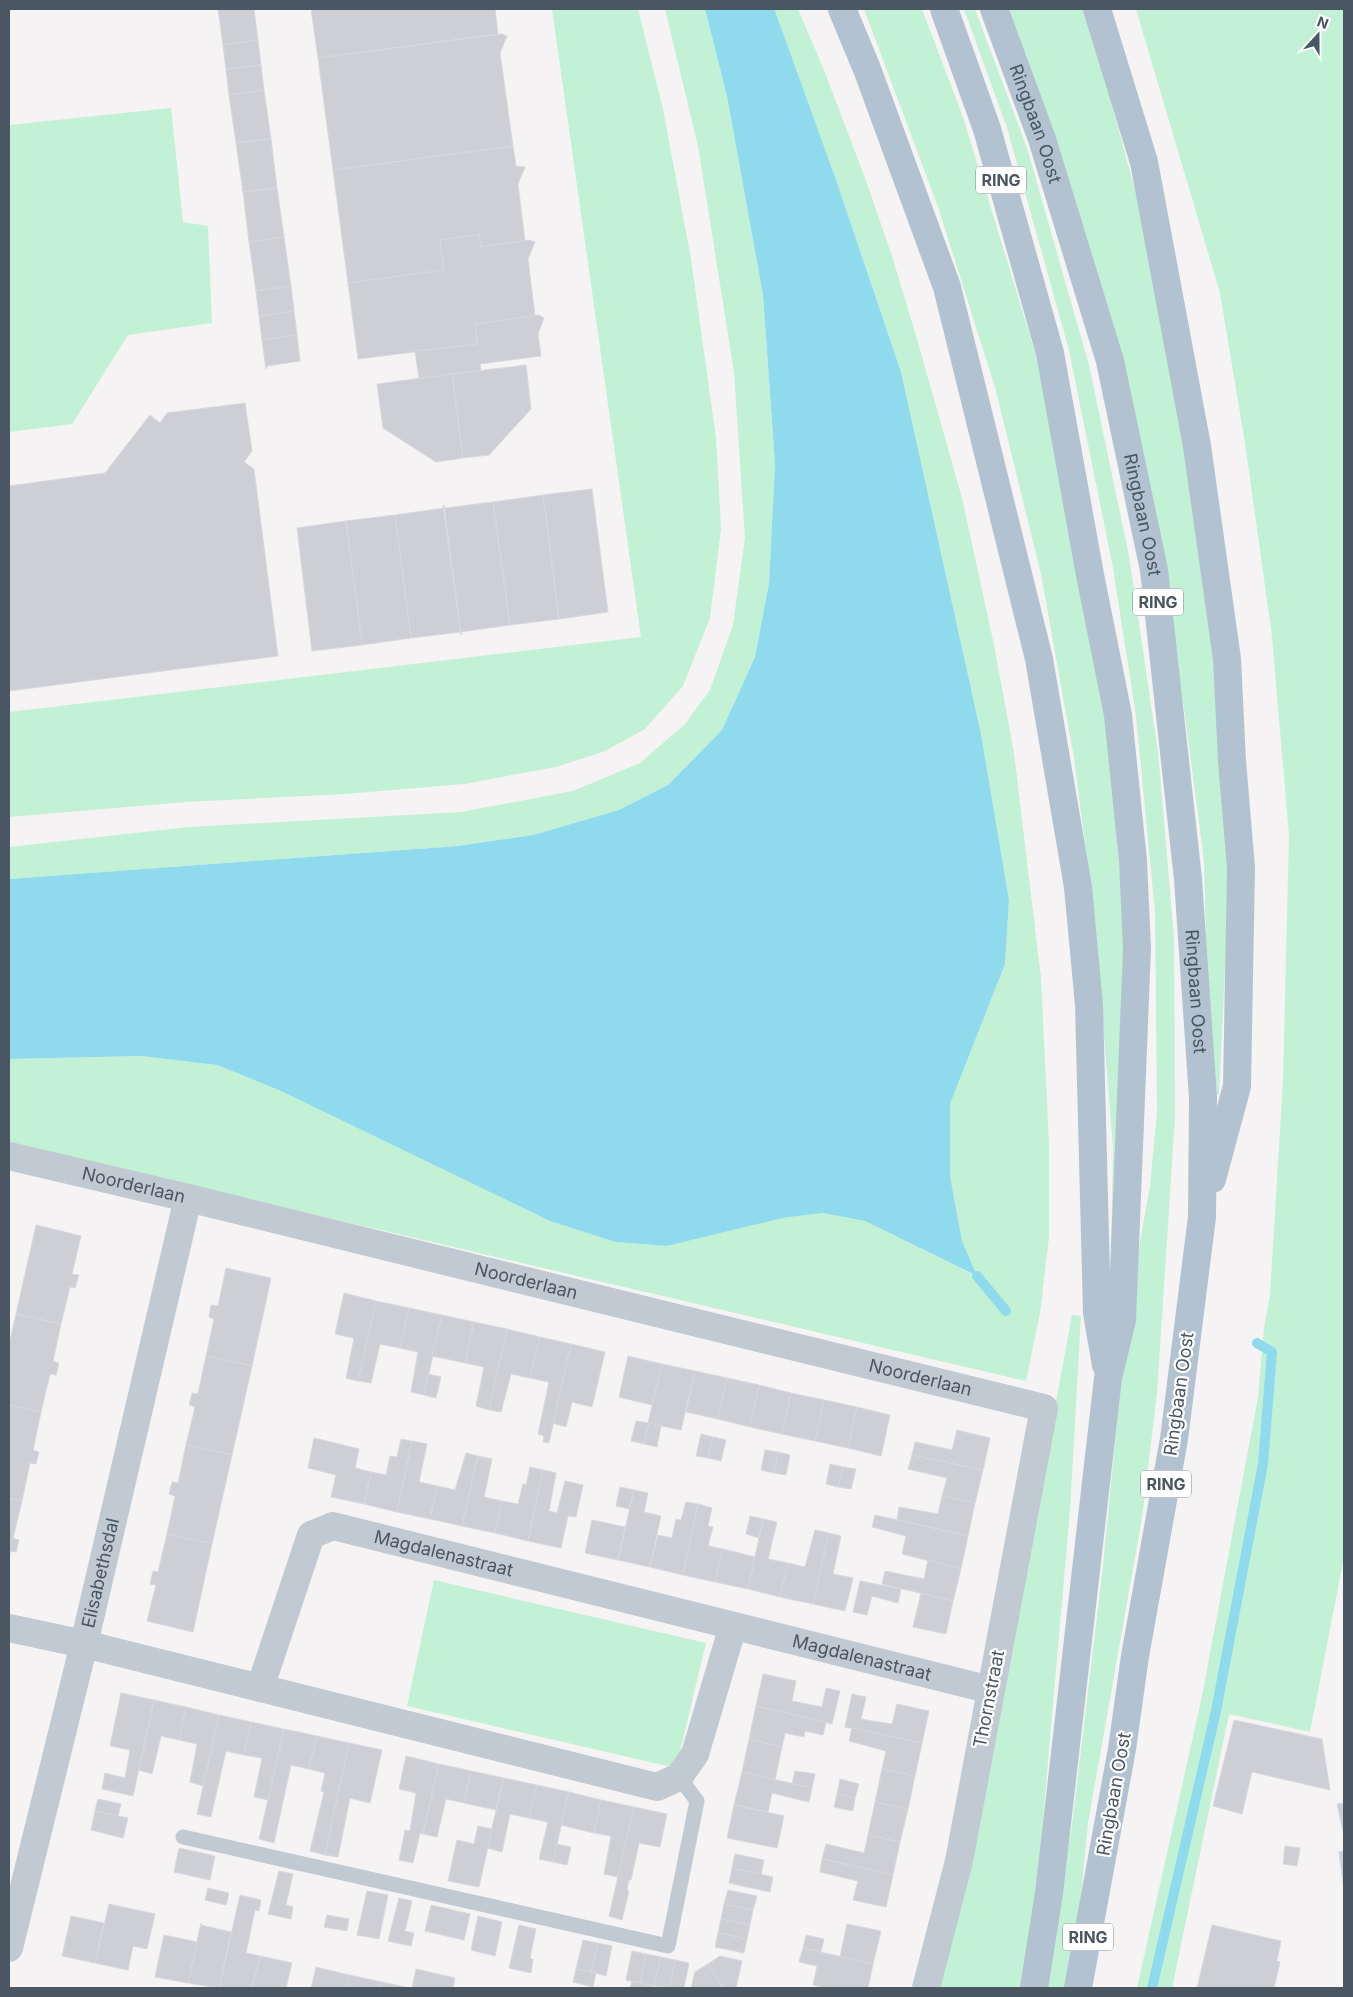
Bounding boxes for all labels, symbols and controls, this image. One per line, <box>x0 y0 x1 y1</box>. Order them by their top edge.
north arrow <box>1293 10 1343 60</box>
text: N <box>1315 13 1331 32</box>
street label: Ringbaan Oost <box>1005 61 1066 186</box>
road number: RING <box>976 166 1026 194</box>
street label: Ringbaan Oost <box>1120 452 1166 577</box>
road number: RING <box>1133 588 1183 616</box>
street label: Ringbaan Oost <box>1181 929 1211 1055</box>
street label: Noorderlaan <box>80 1162 187 1207</box>
street label: Noorderlaan <box>473 1258 580 1303</box>
street label: Ringbaan Oost <box>1159 1331 1198 1457</box>
street label: Noorderlaan <box>867 1354 974 1400</box>
road number: RING <box>1141 1470 1191 1498</box>
street label: Elisabethsdal <box>77 1516 123 1630</box>
street label: Magdalenastraat <box>372 1526 515 1581</box>
street label: Magdalenastraat <box>790 1630 934 1685</box>
street label: Thornstraat <box>969 1648 1008 1750</box>
street label: Ringbaan Oost <box>1092 1731 1135 1857</box>
road number: RING <box>1063 1924 1113 1950</box>

